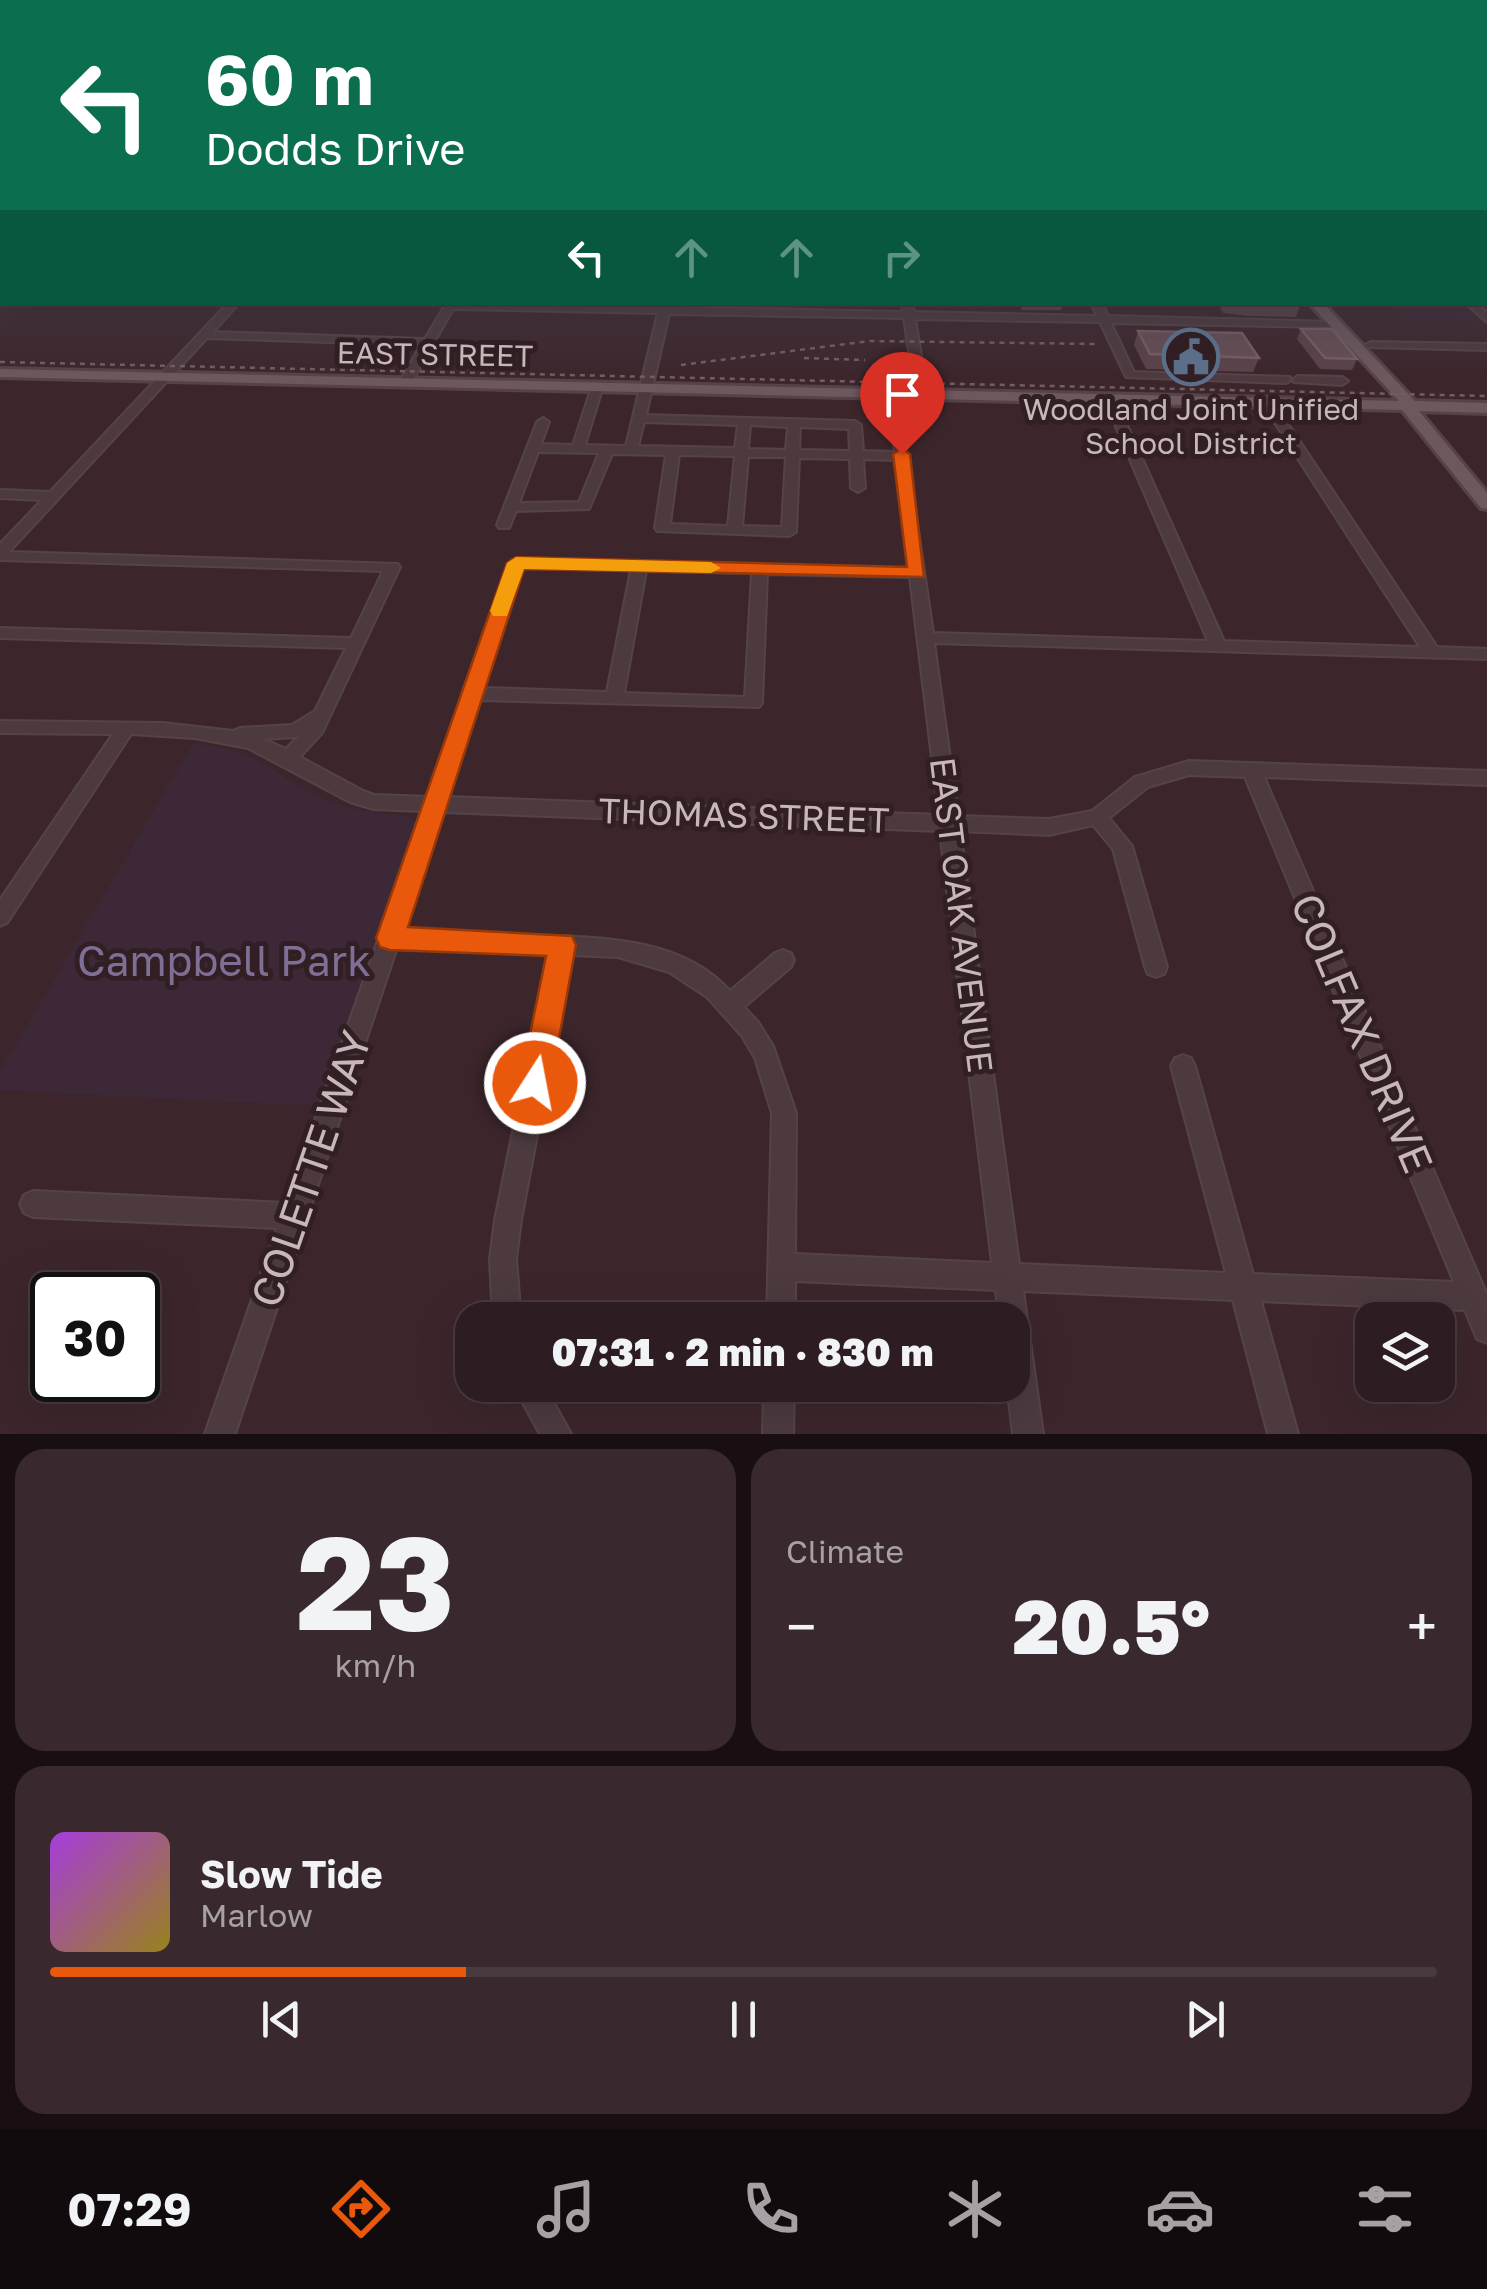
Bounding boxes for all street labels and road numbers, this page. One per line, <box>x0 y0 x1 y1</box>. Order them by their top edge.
street label: EAST STREET <box>336 334 534 374</box>
street label: EAST OAK AVENUE <box>922 755 1002 1075</box>
street label: THOMAS STREET <box>598 789 890 841</box>
street label: COLFAX DRIVE <box>1282 886 1444 1180</box>
street label: COLETTE WAY <box>240 1024 381 1313</box>

